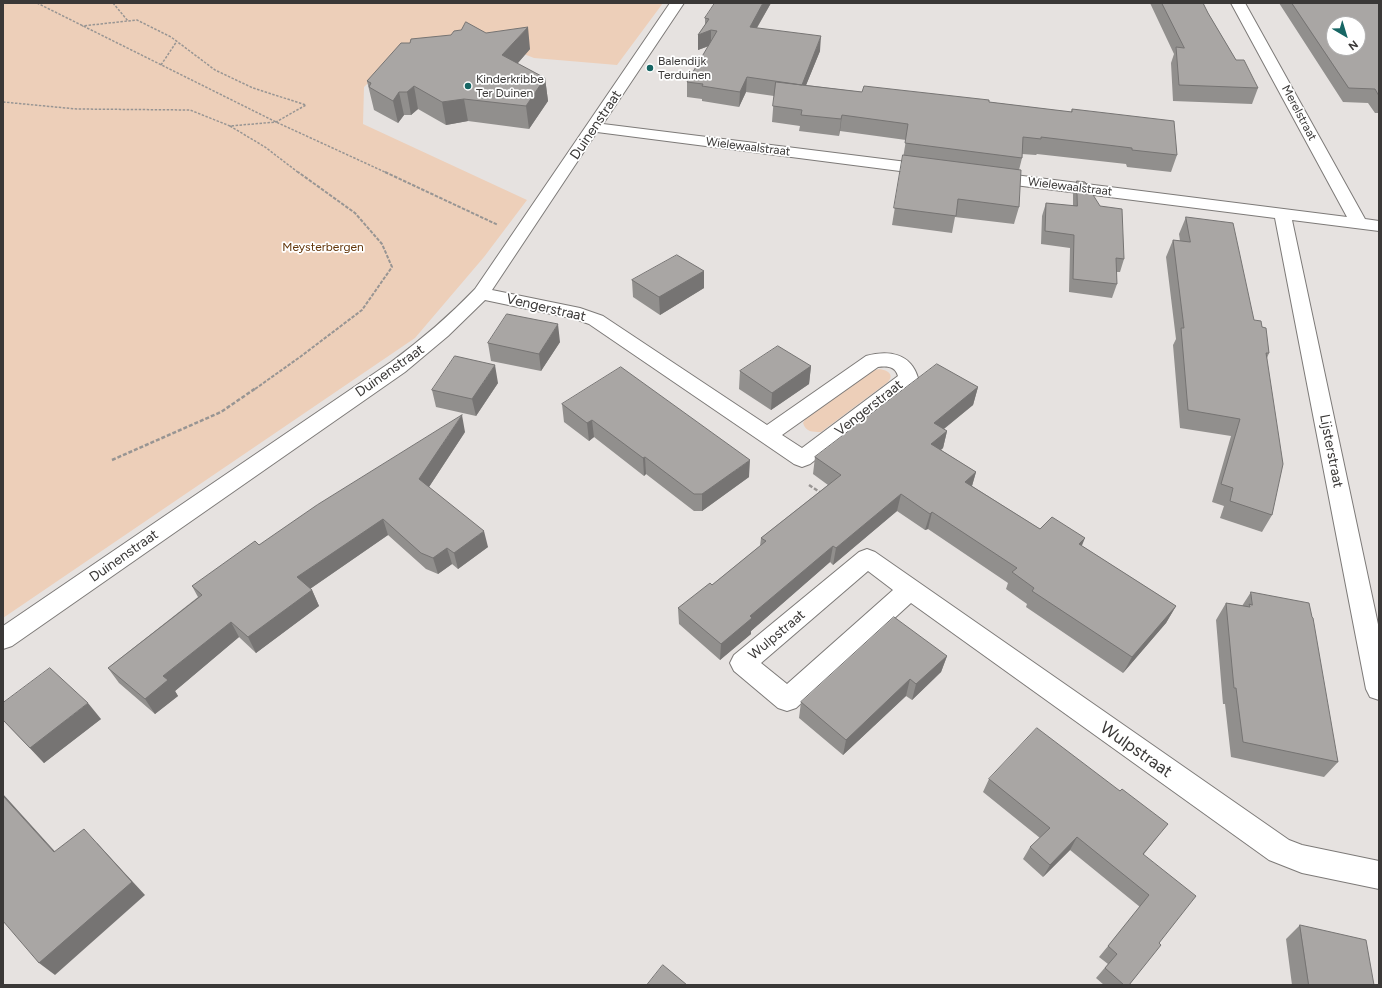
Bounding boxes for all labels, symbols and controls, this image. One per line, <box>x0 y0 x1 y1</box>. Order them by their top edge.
north arrow <box>1326 16 1366 56</box>
text: N <box>1346 37 1360 53</box>
place label: Balendijk Terduinen <box>658 54 711 82</box>
marker: Balendijk Terduinen <box>645 63 655 73</box>
place label: Kinderkribbe Ter Duinen <box>476 72 544 100</box>
marker: Kinderkribbe Ter Duinen <box>463 81 473 91</box>
street label: Merelstraat <box>1278 83 1320 143</box>
street label: Duinenstraat <box>567 87 625 163</box>
street label: Wielewaalstraat <box>705 135 791 159</box>
street label: Wielewaalstraat <box>1027 175 1113 199</box>
park label: Meysterbergen <box>282 240 364 254</box>
street label: Vengerstraat <box>504 291 588 325</box>
street label: Duinenstraat <box>352 341 428 401</box>
street label: Vengerstraat <box>832 376 906 440</box>
street label: Lijsterstraat <box>1316 413 1346 489</box>
street label: Duinenstraat <box>86 526 162 586</box>
street label: Wulpstraat <box>745 606 809 664</box>
street label: Wulpstraat <box>1096 718 1176 782</box>

